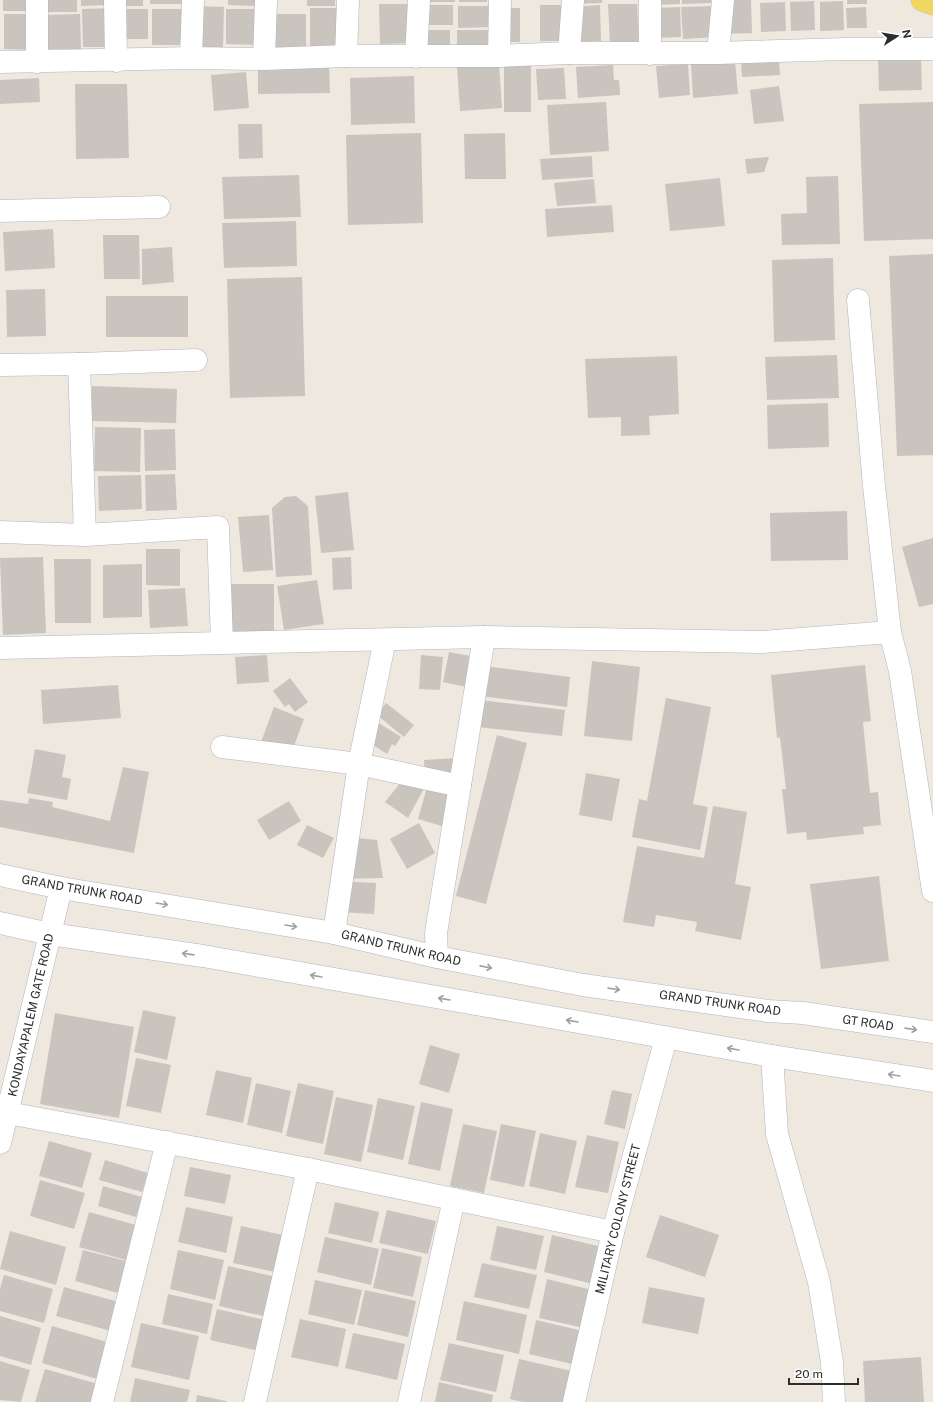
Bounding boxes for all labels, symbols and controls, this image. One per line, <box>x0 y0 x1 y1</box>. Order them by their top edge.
north arrow <box>877 16 917 56</box>
text: N <box>900 28 914 39</box>
street label: GRAND TRUNK ROAD <box>20 872 144 908</box>
one-way arrow <box>155 901 168 909</box>
one-way arrow <box>284 922 297 930</box>
street label: GRAND TRUNK ROAD <box>340 927 462 969</box>
street label: KONDAYAPALEM GATE ROAD <box>5 932 57 1098</box>
one-way arrow <box>182 950 195 958</box>
one-way arrow <box>479 963 492 971</box>
one-way arrow <box>310 972 323 980</box>
one-way arrow <box>607 985 620 993</box>
street label: GRAND TRUNK ROAD <box>658 988 782 1018</box>
one-way arrow <box>438 995 451 1003</box>
street label: GT ROAD <box>841 1012 895 1034</box>
one-way arrow <box>566 1017 579 1025</box>
one-way arrow <box>904 1025 917 1033</box>
one-way arrow <box>727 1045 740 1053</box>
one-way arrow <box>888 1071 901 1079</box>
street label: MILITARY COLONY STREET <box>593 1143 643 1295</box>
scale bar <box>789 1360 858 1386</box>
text: 20 m <box>795 1367 823 1381</box>

